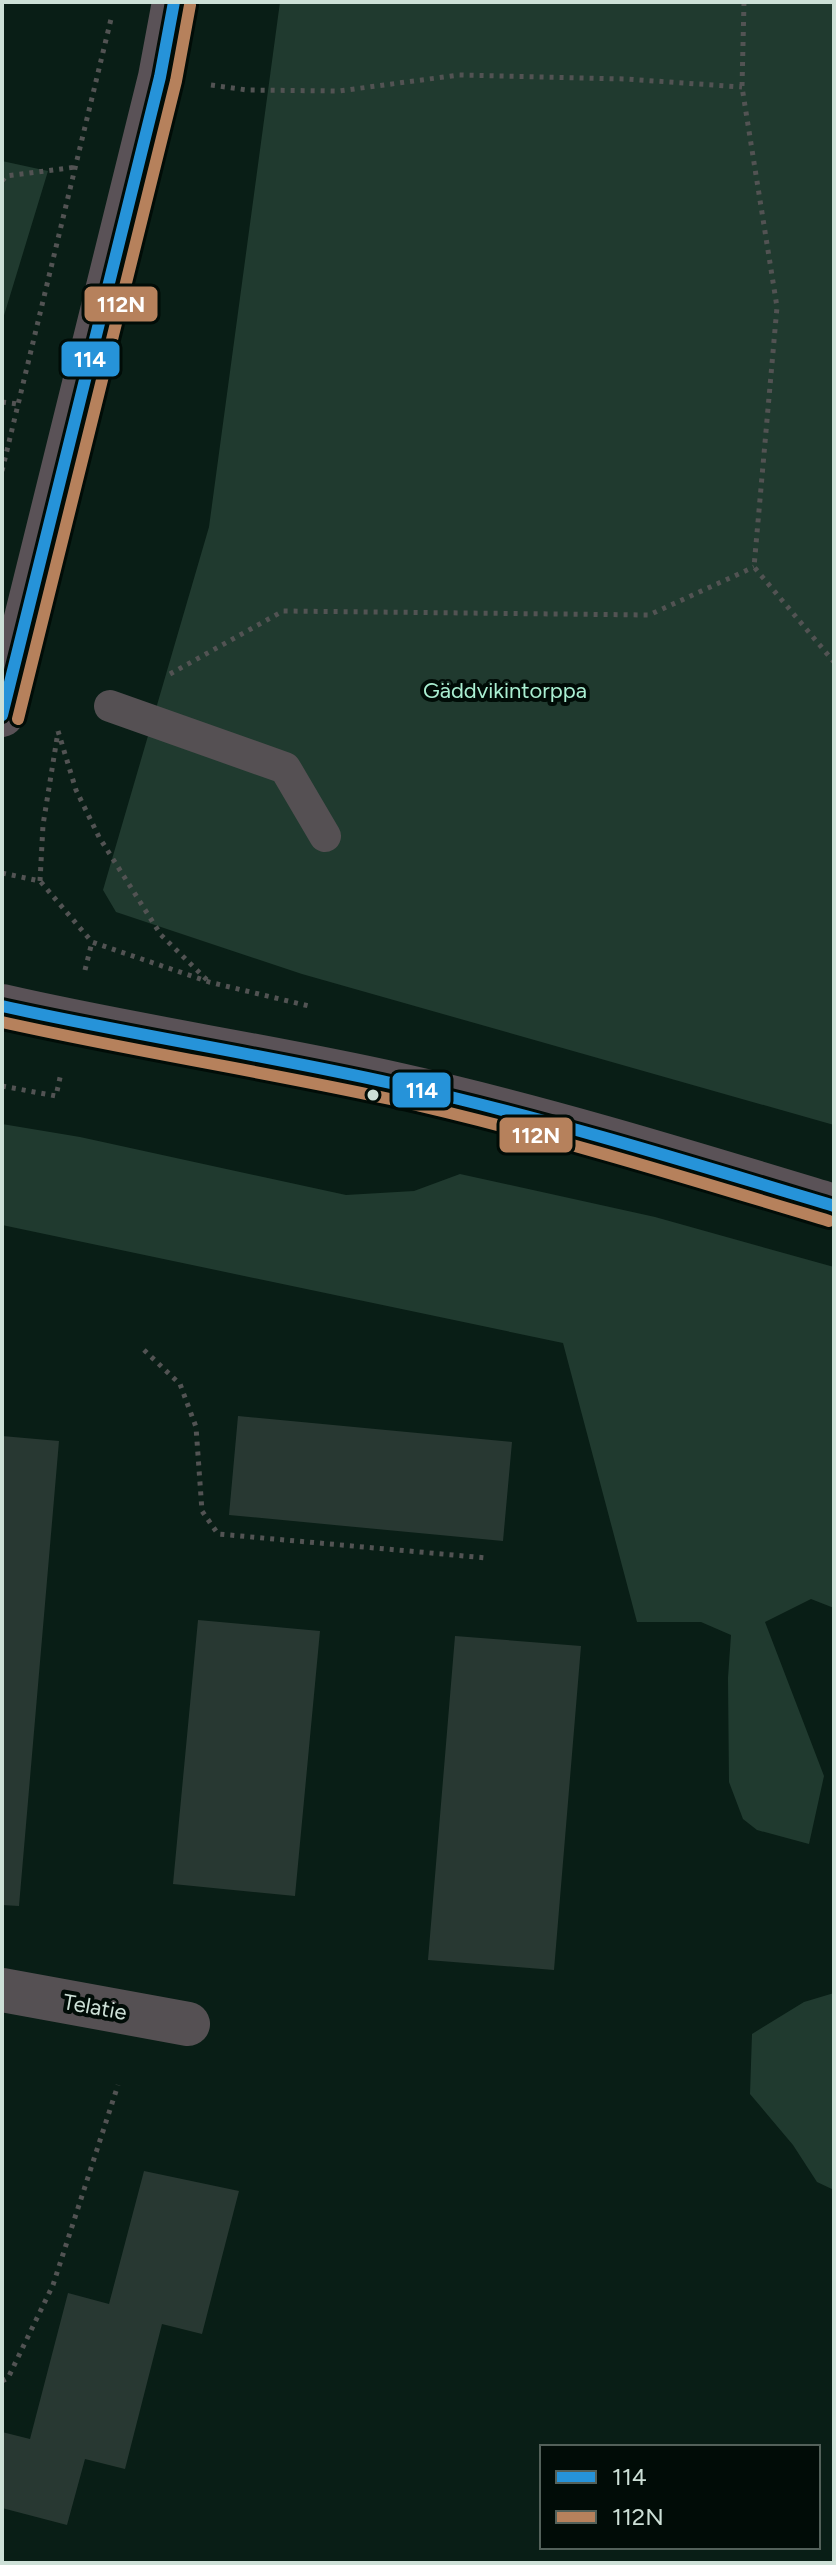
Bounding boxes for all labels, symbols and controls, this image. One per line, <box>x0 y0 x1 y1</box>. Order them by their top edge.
line badge: 112N <box>83 285 159 323</box>
text: 112N <box>97 291 145 318</box>
line badge: 114 <box>60 340 121 378</box>
text: 114 <box>74 346 106 373</box>
park label: Gäddvikintorppa <box>423 677 587 704</box>
line badge: 114 <box>391 1071 452 1109</box>
text: 114 <box>406 1077 438 1104</box>
unlabelled marker <box>365 1087 381 1103</box>
line badge: 112N <box>498 1116 574 1154</box>
text: 112N <box>512 1122 560 1149</box>
street label: Telatie <box>61 1988 129 2026</box>
legend <box>540 2445 820 2549</box>
text: 114 <box>612 2462 647 2491</box>
text: 112N <box>612 2502 664 2531</box>

